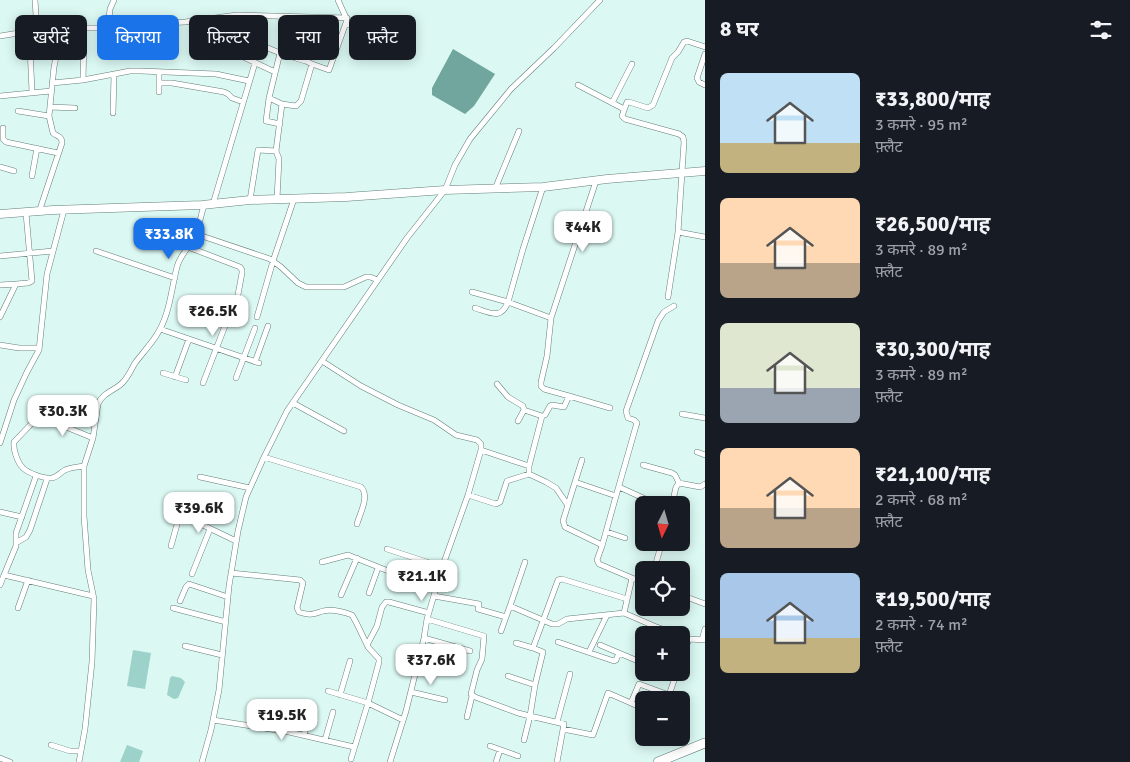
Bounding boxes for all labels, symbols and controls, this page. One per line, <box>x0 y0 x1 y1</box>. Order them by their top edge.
chip: खरीदें <box>15 15 87 60</box>
chip: किराया <box>97 15 179 60</box>
chip: फ़िल्टर <box>189 15 268 60</box>
chip: नया <box>278 15 339 60</box>
chip: फ़्लैट <box>349 15 416 60</box>
text: 8 घर <box>720 16 759 42</box>
icon: filters <box>1087 16 1115 44</box>
text: ₹33,800/माह <box>875 86 990 112</box>
icon: home <box>760 93 820 153</box>
text: 3 कमरे · 95 m² <box>875 115 968 135</box>
text: फ़्लैट <box>875 137 903 157</box>
pin: ₹44K <box>553 210 613 253</box>
text: ₹26,500/माह <box>875 211 990 237</box>
text: ₹44K <box>565 217 601 237</box>
pin: ₹33.8K <box>128 218 210 260</box>
icon: home <box>760 218 820 278</box>
text: ₹33.8K <box>144 224 194 244</box>
text: 3 कमरे · 89 m² <box>875 240 968 260</box>
text: फ़्लैट <box>875 262 903 282</box>
pin: ₹26.5K <box>172 294 254 337</box>
text: ₹26.5K <box>188 301 238 321</box>
text: ₹30,300/माह <box>875 336 990 362</box>
icon: home <box>760 343 820 403</box>
text: 3 कमरे · 89 m² <box>875 365 968 385</box>
text: फ़्लैट <box>875 387 903 407</box>
pin: ₹30.3K <box>22 394 104 437</box>
text: ₹30.3K <box>38 401 88 421</box>
text: ₹21,100/माह <box>875 461 990 487</box>
icon: home <box>760 468 820 528</box>
text: 2 कमरे · 68 m² <box>875 490 968 510</box>
pin: ₹39.6K <box>158 492 240 534</box>
north arrow <box>635 496 690 551</box>
map controls <box>635 496 690 746</box>
text: ₹39.6K <box>174 498 224 518</box>
text: फ़्लैट <box>875 512 903 532</box>
pin: ₹21.1K <box>381 560 463 602</box>
button: locate <box>635 561 690 616</box>
text: ₹21.1K <box>397 566 447 586</box>
text: ₹19,500/माह <box>875 586 990 612</box>
icon: home <box>760 593 820 653</box>
text: 2 कमरे · 74 m² <box>875 615 968 635</box>
button: + <box>635 626 690 681</box>
text: फ़्लैट <box>875 637 903 657</box>
pin: ₹37.6K <box>390 644 472 686</box>
text: ₹37.6K <box>406 650 456 670</box>
button: − <box>635 691 690 746</box>
pin: ₹19.5K <box>241 698 323 741</box>
text: ₹19.5K <box>257 705 307 725</box>

